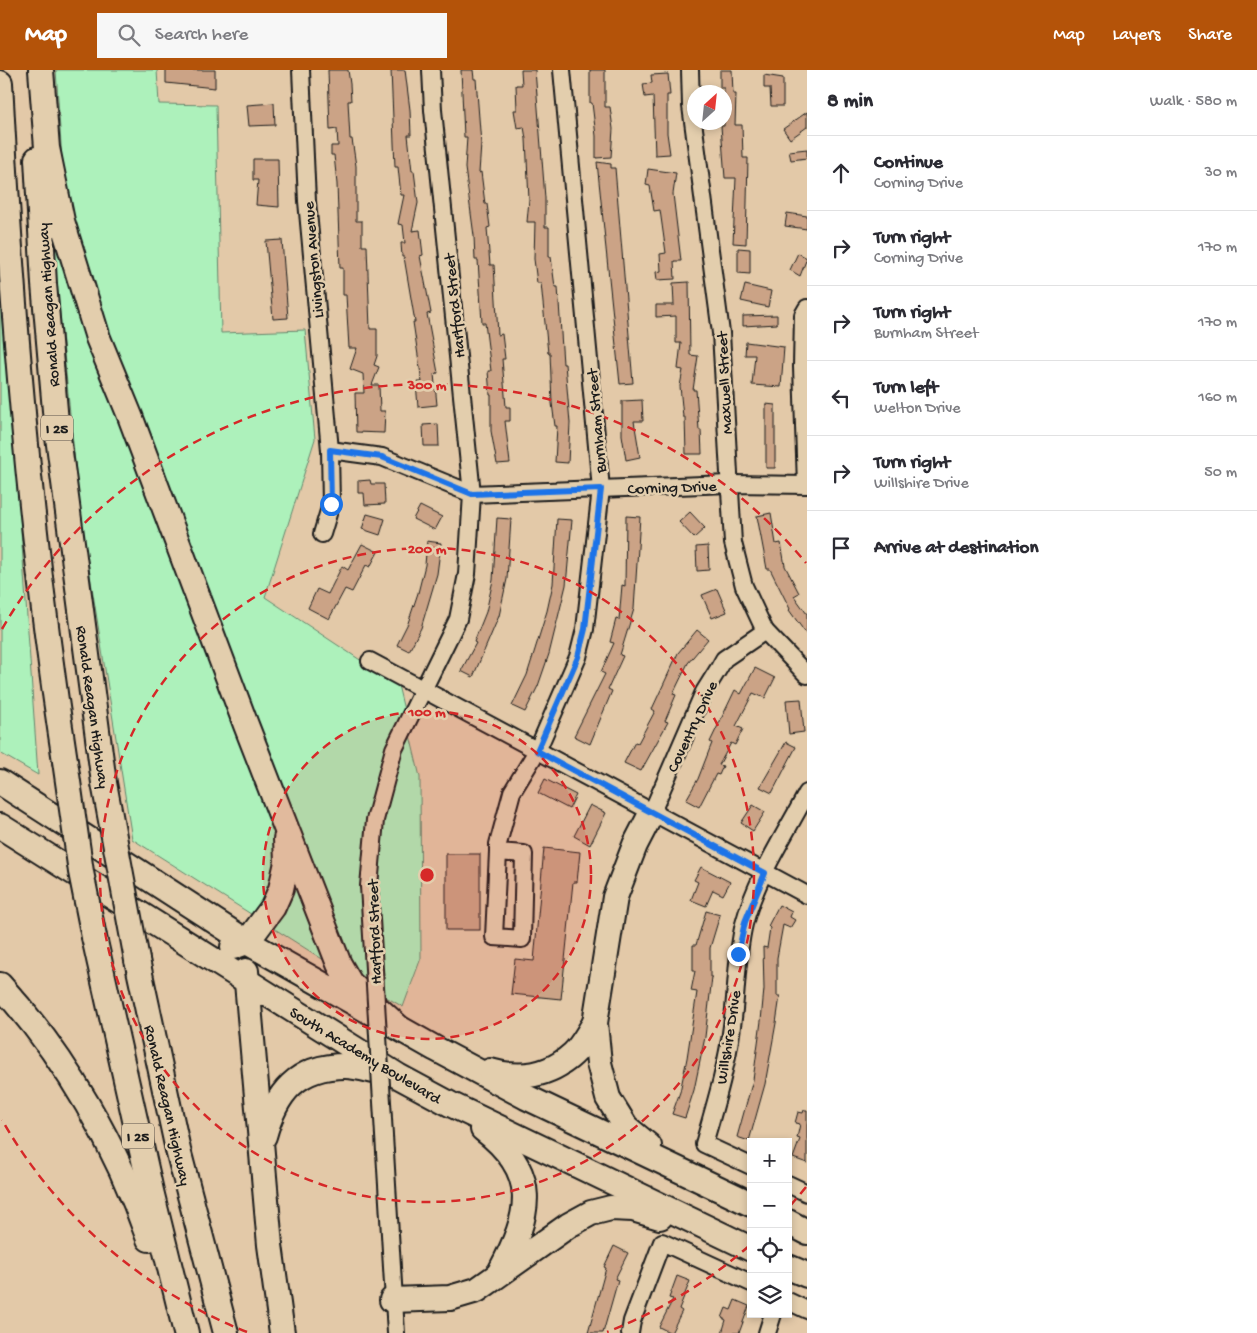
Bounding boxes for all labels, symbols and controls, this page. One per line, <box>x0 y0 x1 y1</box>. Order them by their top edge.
search box <box>97 13 447 58</box>
text: Map <box>25 21 67 50</box>
icon: search <box>115 21 143 49</box>
text: Search here <box>155 24 248 47</box>
text: Map <box>1053 25 1085 46</box>
text: Layers <box>1113 25 1160 46</box>
text: Share <box>1188 25 1232 46</box>
north arrow <box>687 85 732 130</box>
text: 8 min <box>827 90 873 115</box>
text: Walk · 580 m <box>1150 93 1237 112</box>
text: Continue <box>874 152 943 175</box>
icon: ahead <box>827 159 855 187</box>
text: 30 m <box>1204 164 1237 183</box>
text: Corning Drive <box>874 175 963 194</box>
street label: Livingston Avenue <box>301 200 330 319</box>
street label: Ronald Reagan Highway <box>35 222 66 387</box>
text: Turn right <box>874 227 950 250</box>
icon: right <box>827 234 855 262</box>
text: 170 m <box>1198 239 1237 258</box>
text: Corning Drive <box>874 250 963 269</box>
street label: Hartford Street <box>441 251 471 359</box>
text: Turn right <box>874 302 950 325</box>
icon: right <box>827 309 855 337</box>
text: 170 m <box>1198 314 1237 333</box>
text: Burnham Street <box>874 325 978 344</box>
street label: Maxwell Street <box>714 330 739 435</box>
street label: Burnham Street <box>584 366 613 474</box>
text: 300 m <box>406 377 447 395</box>
text: Turn left <box>874 377 938 400</box>
icon: left <box>827 384 855 412</box>
text: 160 m <box>1198 389 1237 408</box>
text: Welton Drive <box>874 400 960 419</box>
road number: I 25 <box>41 416 73 440</box>
text: Turn right <box>874 452 950 475</box>
icon: right <box>827 459 855 487</box>
text: 50 m <box>1204 464 1237 483</box>
text: Willshire Drive <box>874 475 969 494</box>
street label: Corning Drive <box>627 478 718 501</box>
route start <box>320 493 343 516</box>
icon: arrive <box>827 534 855 562</box>
text: Arrive at destination <box>874 537 1038 560</box>
text: 200 m <box>408 541 447 559</box>
street label: Ronald Reagan Highway <box>70 625 111 790</box>
street label: Coventry Drive <box>665 678 724 776</box>
text: 100 m <box>407 704 446 722</box>
centre of rings <box>418 866 436 884</box>
street label: Hartford Street <box>365 878 388 985</box>
route end <box>727 943 750 966</box>
street label: Willshire Drive <box>714 989 747 1086</box>
street label: South Academy Boulevard <box>285 1004 445 1111</box>
street label: Ronald Reagan Highway <box>138 1024 193 1188</box>
road number: I 25 <box>122 1124 154 1148</box>
map controls <box>747 1138 792 1318</box>
button: + <box>747 1138 792 1183</box>
button: − <box>747 1183 792 1228</box>
button: locate <box>747 1228 792 1273</box>
button: layers <box>747 1273 792 1318</box>

